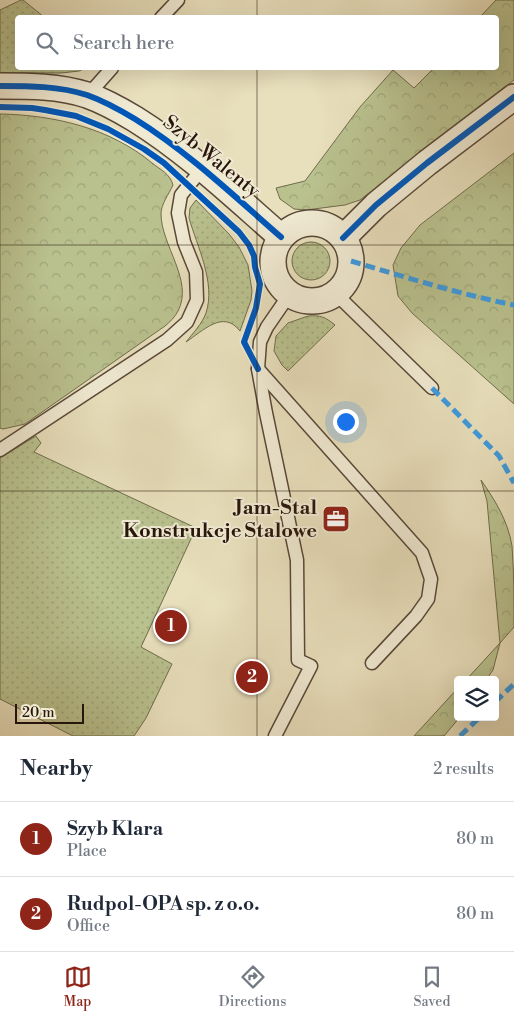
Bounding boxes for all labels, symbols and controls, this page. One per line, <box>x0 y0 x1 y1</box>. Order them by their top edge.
search box <box>15 15 499 70</box>
icon: search <box>33 29 61 57</box>
text: Search here <box>73 31 174 55</box>
street label: Szyb Walenty <box>157 110 265 204</box>
your location <box>333 409 359 435</box>
place label: Jam-Stal Konstrukcje Stalowe <box>123 496 317 544</box>
office icon: Jam-Stal Konstrukcje Stalowe <box>321 504 351 534</box>
pin: 1 <box>155 607 187 645</box>
pin: 2 <box>236 658 268 696</box>
map controls <box>454 676 499 721</box>
button: layers <box>454 676 499 721</box>
scale bar <box>15 701 84 724</box>
text: 20 m <box>22 704 54 722</box>
text: Nearby <box>20 756 93 782</box>
text: 2 results <box>433 759 494 779</box>
text: Szyb Klara <box>67 817 163 841</box>
text: 1 <box>32 829 40 849</box>
text: 80 m <box>456 829 494 849</box>
text: Place <box>67 841 107 861</box>
text: Rudpol-OPA sp. z o.o. <box>67 892 259 916</box>
text: 2 <box>31 904 41 924</box>
text: 80 m <box>456 904 494 924</box>
text: Office <box>67 916 110 936</box>
tab: Map <box>64 963 92 1011</box>
tab: Directions <box>219 963 286 1011</box>
tab: Saved <box>414 963 450 1011</box>

